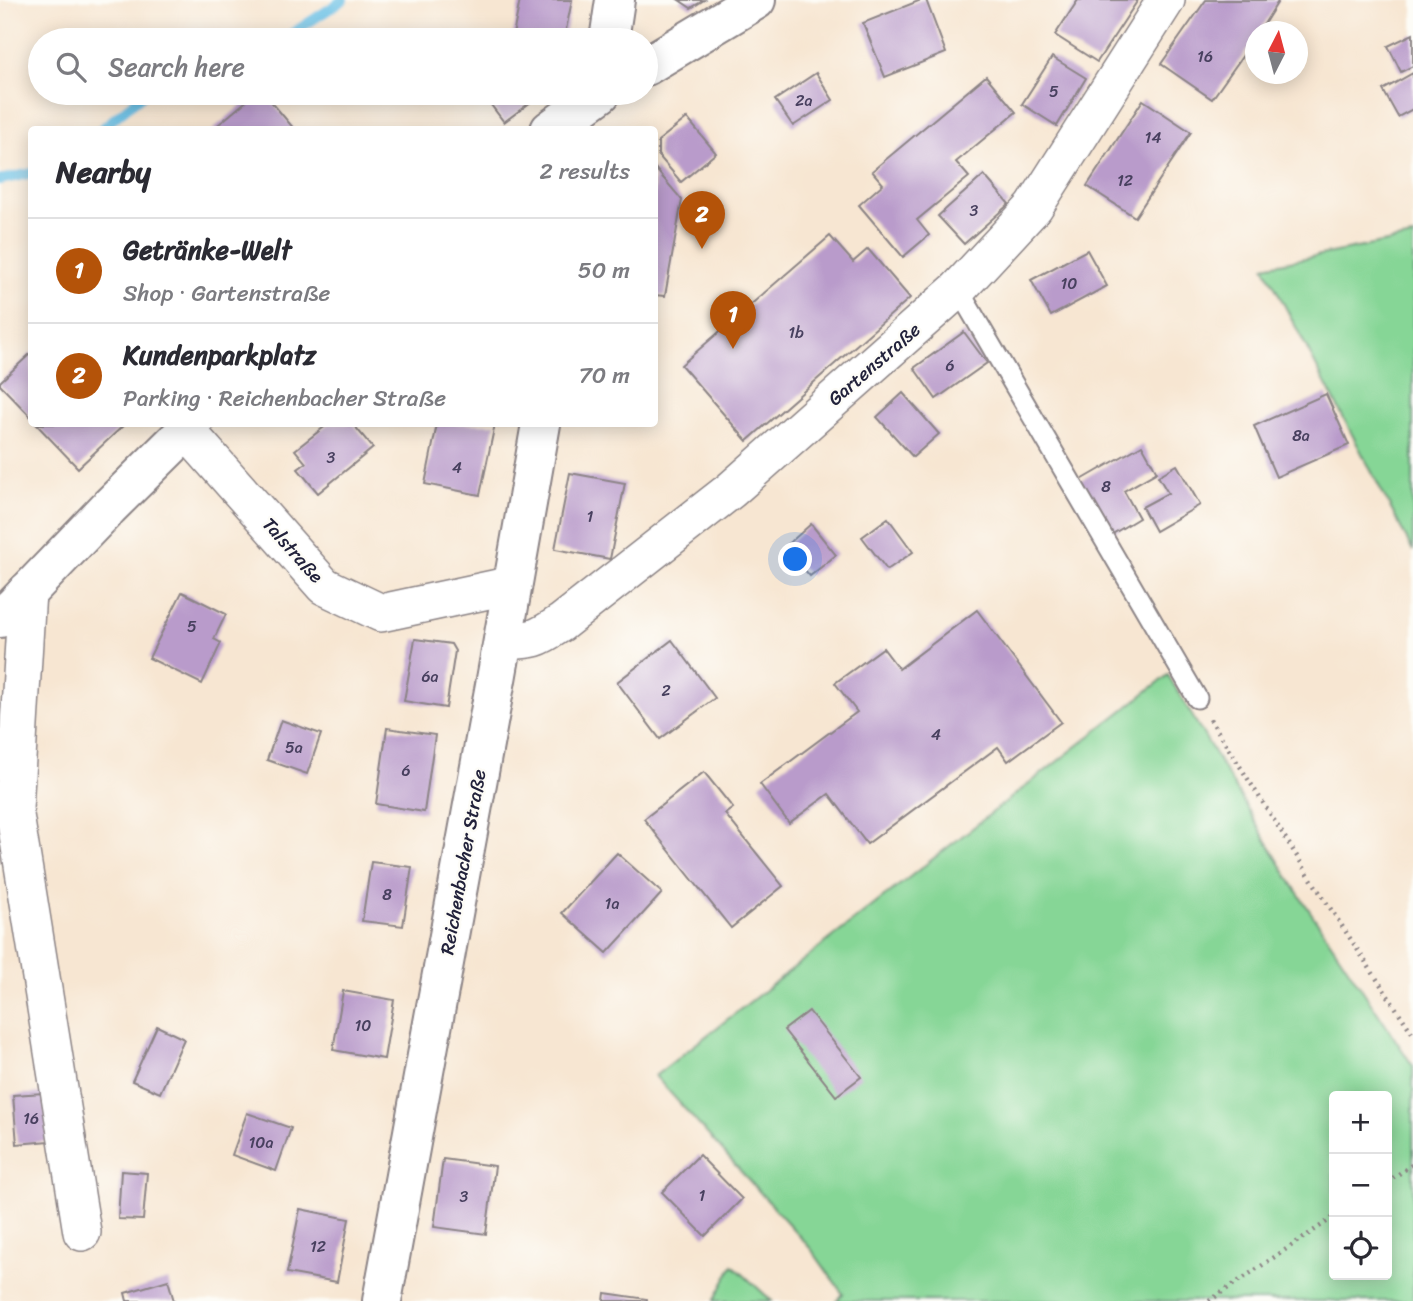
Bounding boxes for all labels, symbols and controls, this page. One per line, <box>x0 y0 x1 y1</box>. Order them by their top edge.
north arrow <box>1245 21 1308 84</box>
search box <box>28 28 658 105</box>
house number: 16 <box>1197 42 1213 71</box>
text: Search here <box>108 44 245 90</box>
icon: search <box>52 48 90 86</box>
house number: 5 <box>1049 77 1059 106</box>
house number: 2a <box>795 86 813 115</box>
house number: 14 <box>1145 123 1161 152</box>
text: Nearby <box>56 145 151 199</box>
text: 2 results <box>539 151 630 192</box>
house number: 12 <box>1117 166 1133 195</box>
pin: 2 <box>679 191 725 249</box>
house number: 3 <box>970 196 979 225</box>
text: Getränke-Welt <box>123 227 291 273</box>
text: 1 <box>74 250 84 291</box>
text: 50 m <box>578 250 630 291</box>
house number: 10 <box>1061 269 1077 298</box>
text: Shop · Gartenstraße <box>123 273 330 314</box>
pin: 1 <box>710 291 756 349</box>
street label: Gartenstraße <box>820 314 928 414</box>
house number: 1b <box>788 318 804 347</box>
text: Kundenparkplatz <box>123 332 316 378</box>
house number: 6 <box>945 351 955 380</box>
text: 2 <box>72 355 86 396</box>
text: 70 m <box>579 355 630 396</box>
text: Parking · Reichenbacher Straße <box>123 378 446 419</box>
house number: 8a <box>1292 421 1310 450</box>
house number: 3 <box>327 443 336 472</box>
house number: 4 <box>452 453 462 482</box>
house number: 8 <box>1101 472 1111 501</box>
house number: 1 <box>587 502 594 531</box>
street label: Talstraße <box>254 509 332 591</box>
your location <box>778 542 812 576</box>
house number: 5 <box>187 612 197 641</box>
house number: 6a <box>421 662 439 691</box>
house number: 2 <box>661 676 671 705</box>
house number: 4 <box>931 720 941 749</box>
house number: 5a <box>285 733 303 762</box>
house number: 6 <box>401 756 411 785</box>
street label: Reichenbacher Straße <box>430 766 496 957</box>
house number: 8 <box>382 880 392 909</box>
house number: 1a <box>605 889 619 918</box>
house number: 10 <box>355 1011 371 1040</box>
map controls <box>1329 1091 1392 1280</box>
button: + <box>1329 1091 1392 1154</box>
house number: 16 <box>23 1104 39 1133</box>
house number: 10a <box>248 1128 274 1157</box>
button: − <box>1329 1154 1392 1217</box>
house number: 1 <box>699 1181 706 1210</box>
house number: 3 <box>460 1182 469 1211</box>
button: locate <box>1329 1217 1392 1280</box>
house number: 12 <box>310 1232 326 1261</box>

